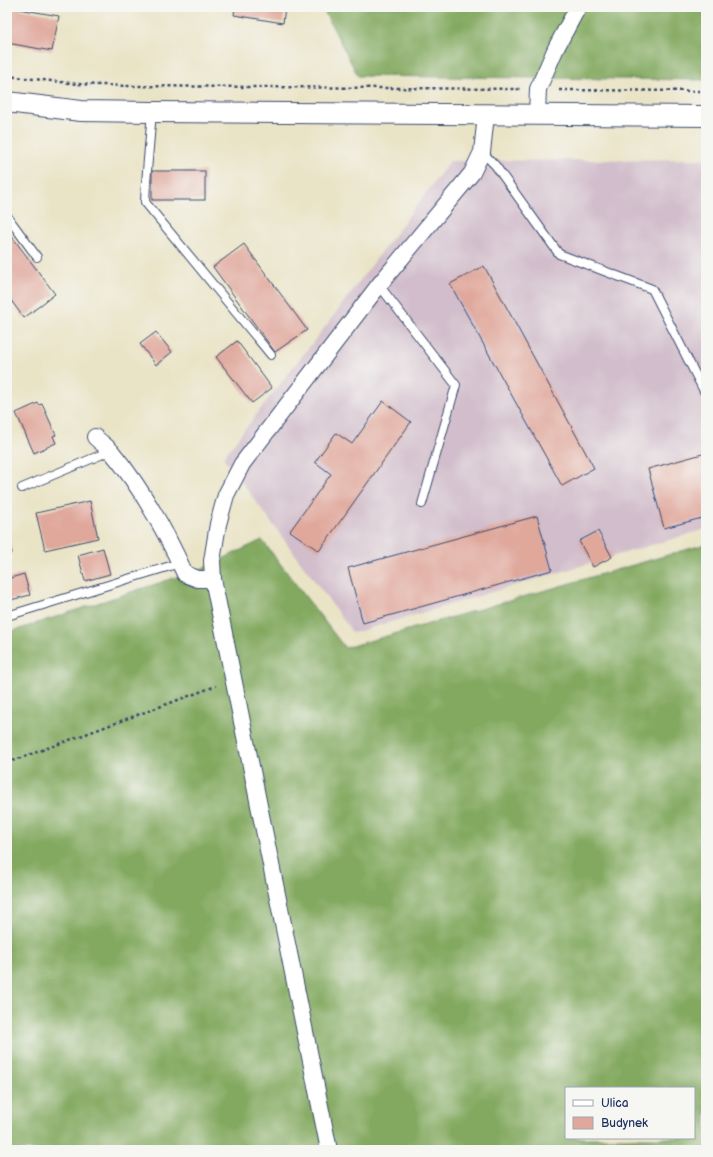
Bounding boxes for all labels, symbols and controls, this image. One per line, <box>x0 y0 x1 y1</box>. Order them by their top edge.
legend <box>565 1087 695 1139</box>
text: Ulica <box>601 1096 629 1111</box>
text: Budynek <box>601 1116 648 1131</box>

